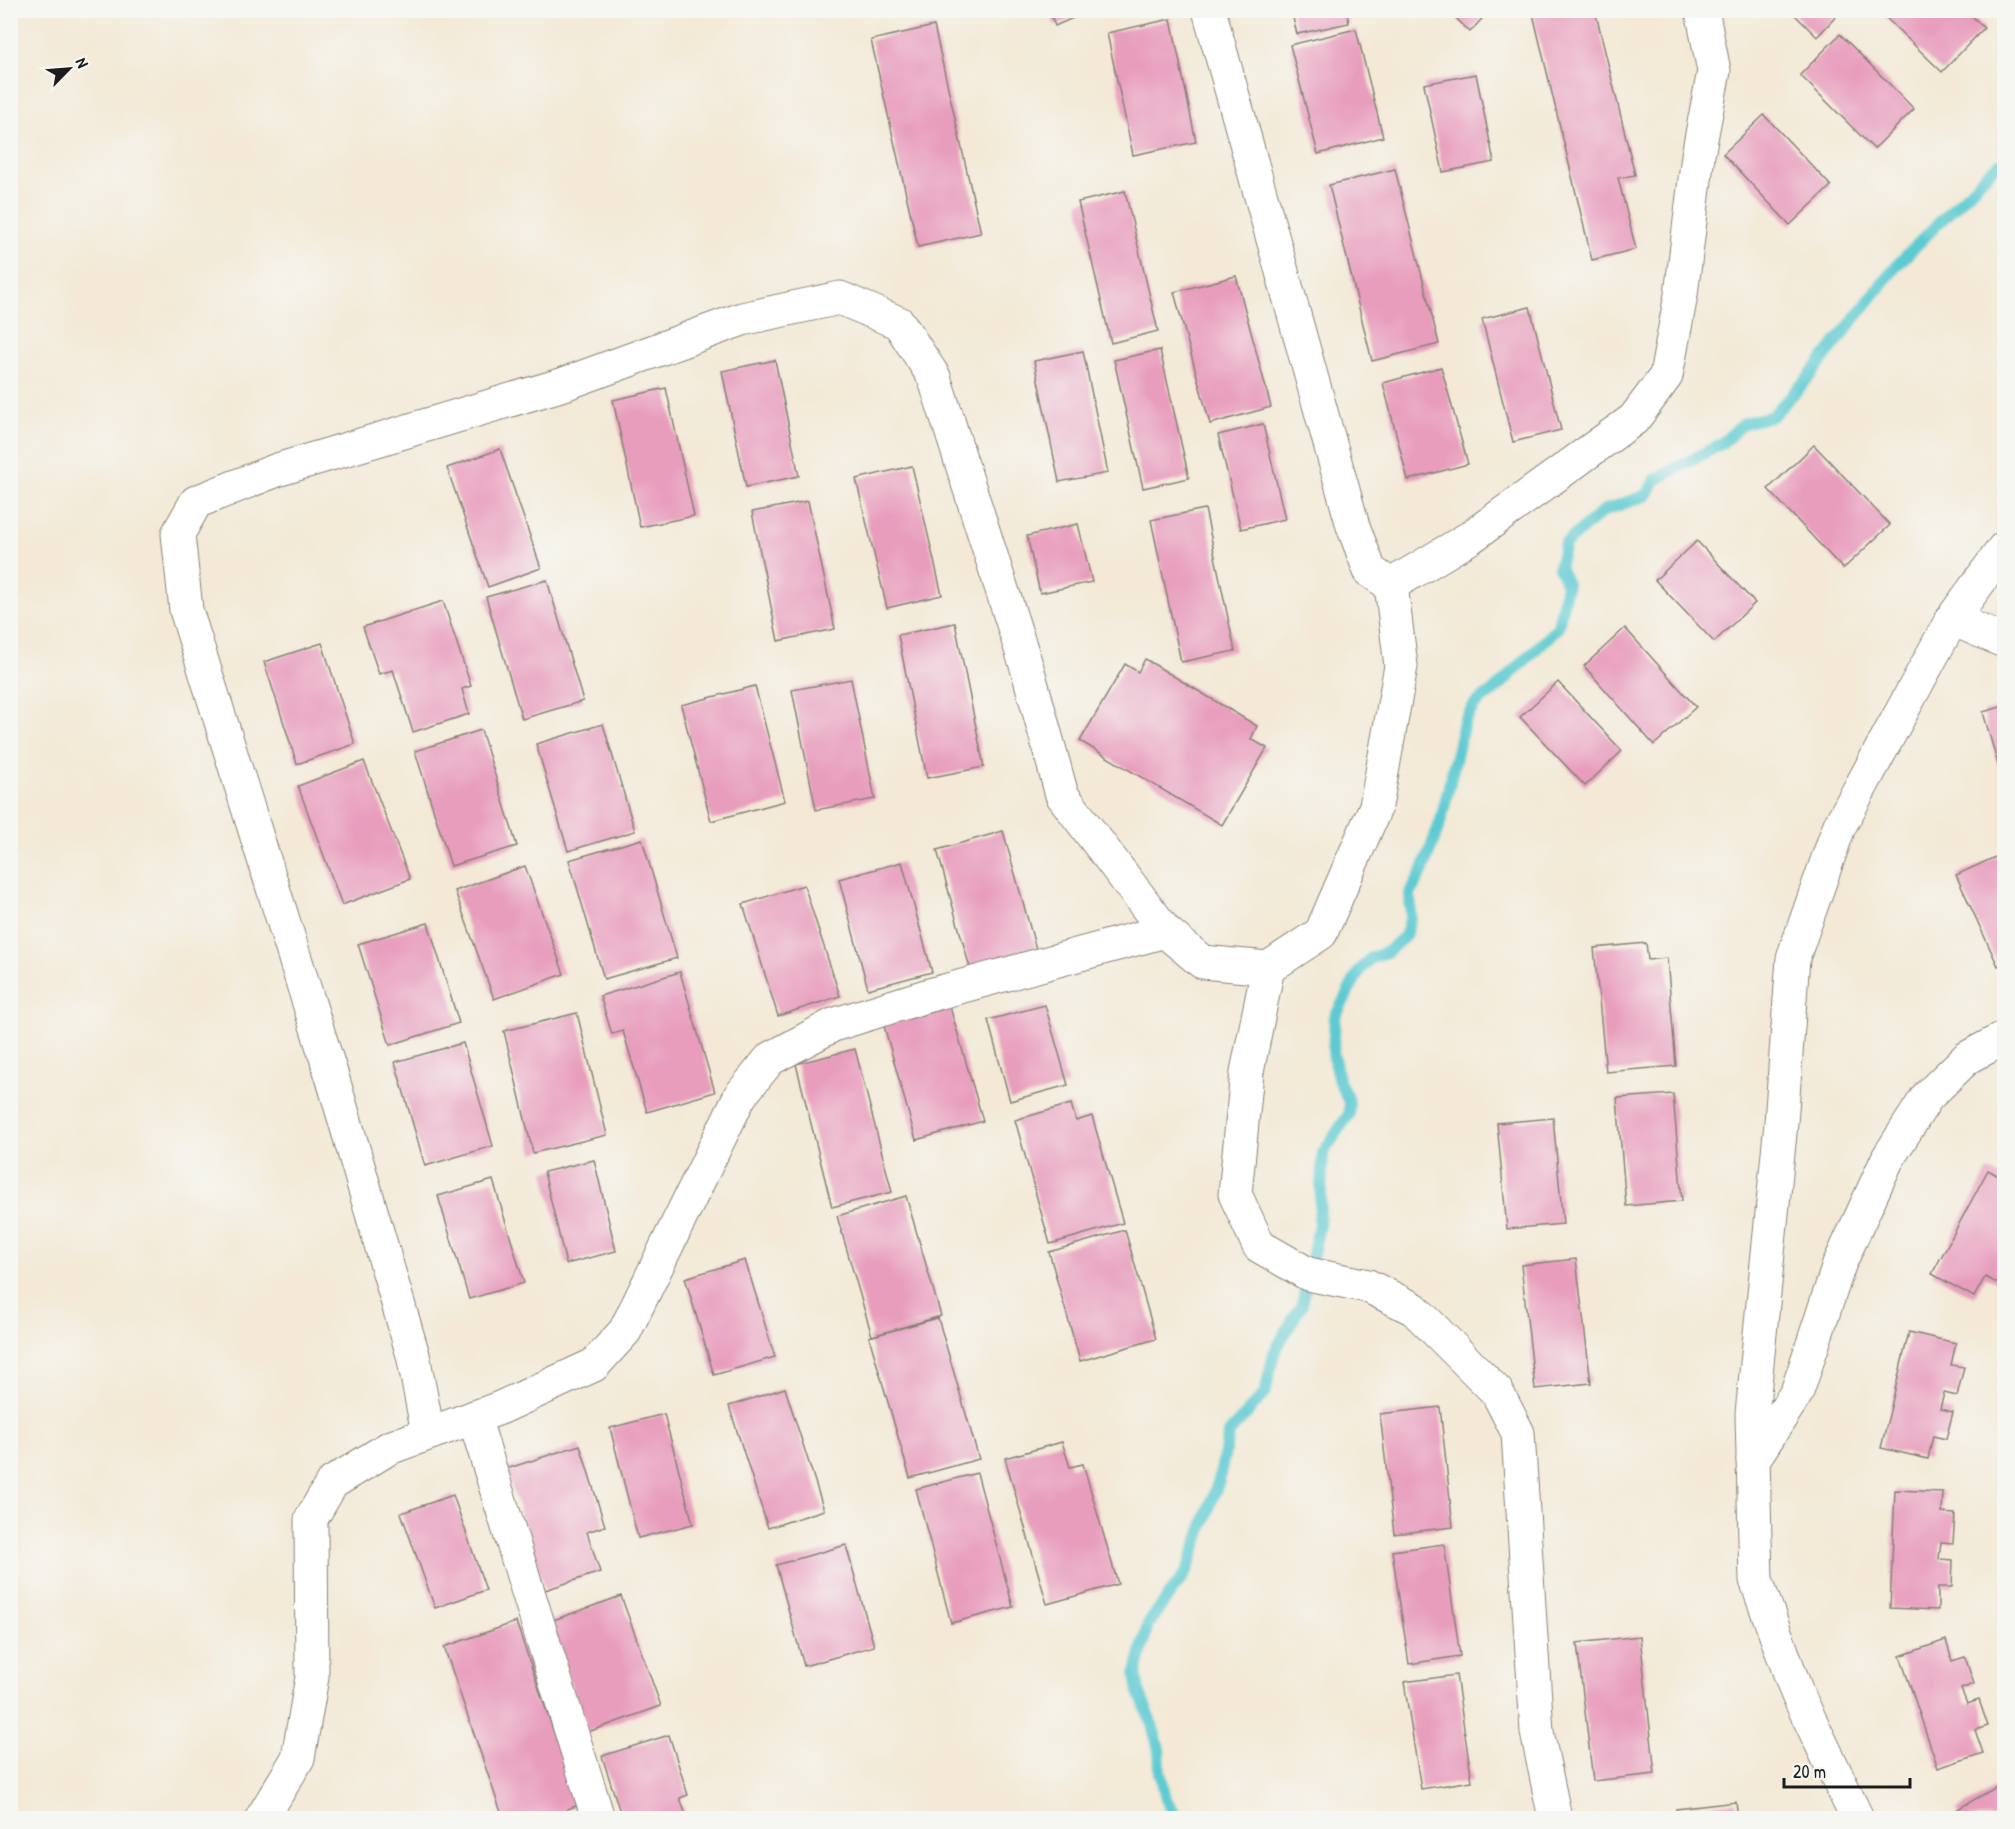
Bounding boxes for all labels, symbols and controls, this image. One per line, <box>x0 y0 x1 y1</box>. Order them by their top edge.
north arrow <box>39 39 99 99</box>
text: N <box>71 54 95 72</box>
scale bar <box>1784 1751 1910 1789</box>
text: 20 m <box>1793 1759 1826 1784</box>

